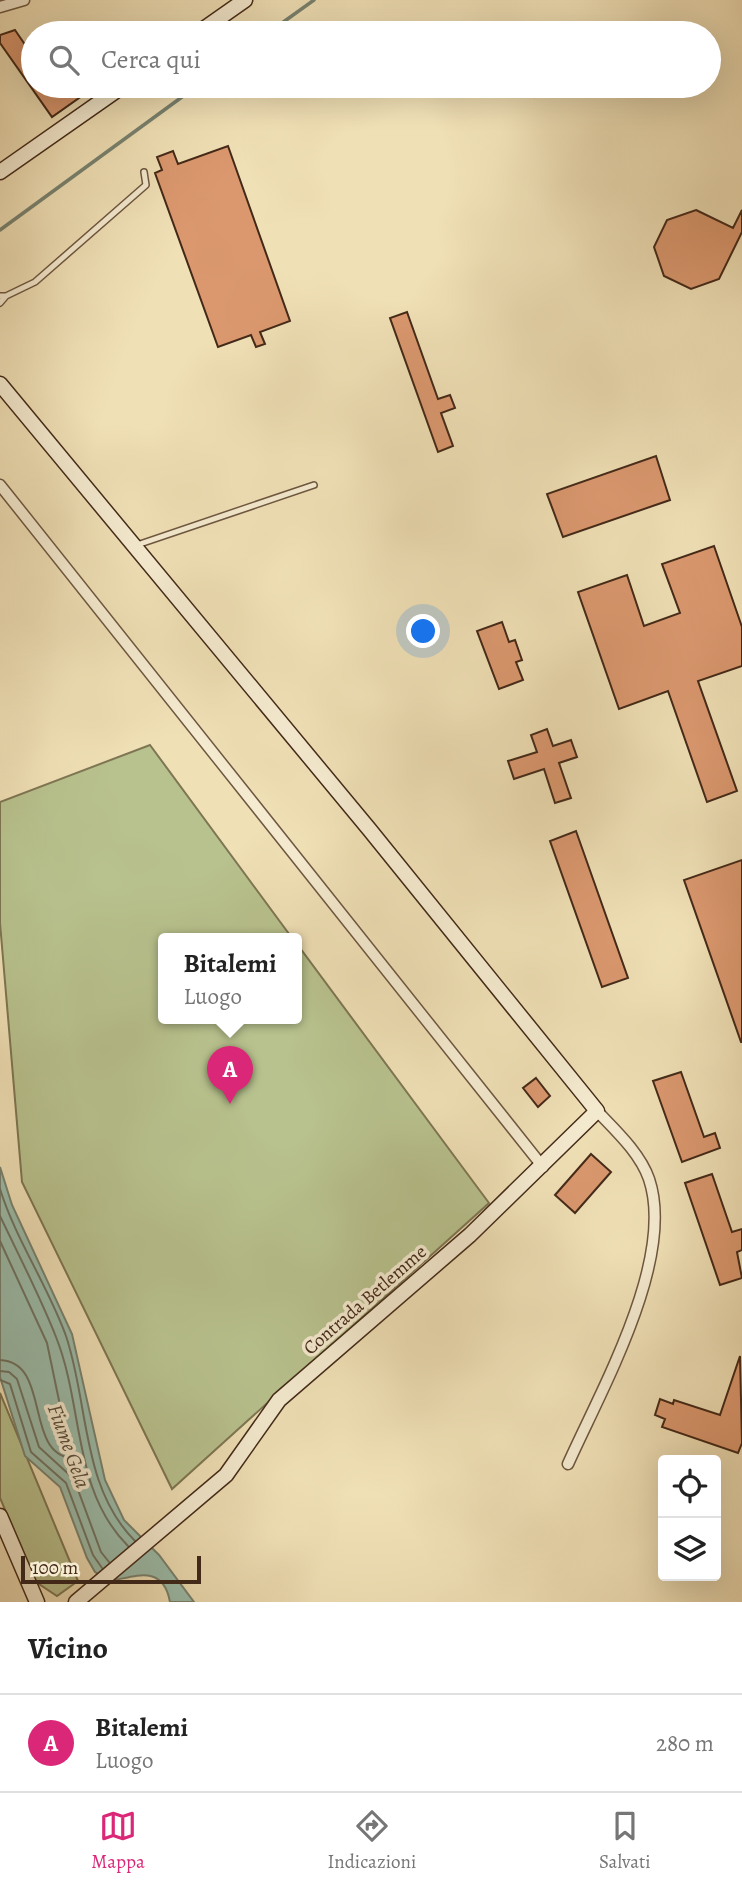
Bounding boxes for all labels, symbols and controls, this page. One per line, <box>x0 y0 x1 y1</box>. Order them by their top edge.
search box <box>21 21 721 98</box>
icon: search <box>45 41 83 79</box>
text: Cerca qui <box>101 42 201 77</box>
your location <box>406 614 440 648</box>
popup <box>158 933 302 1024</box>
text: Bitalemi <box>183 946 277 981</box>
text: Luogo <box>183 981 242 1012</box>
pin: A <box>207 1046 253 1104</box>
street label: Contrada Betlemme <box>298 1239 432 1361</box>
water label: Fiume Gela <box>41 1400 97 1492</box>
map controls <box>658 1455 721 1581</box>
button: locate <box>658 1455 721 1518</box>
button: layers <box>658 1518 721 1581</box>
scale bar <box>21 1553 201 1585</box>
text: 100 m <box>32 1555 78 1581</box>
text: Vicino <box>28 1628 108 1668</box>
text: Bitalemi <box>95 1710 188 1745</box>
text: A <box>44 1728 58 1759</box>
text: 280 m <box>656 1728 714 1759</box>
text: Luogo <box>95 1745 154 1776</box>
tab: Mappa <box>91 1807 145 1875</box>
tab: Indicazioni <box>328 1807 416 1875</box>
tab: Salvati <box>599 1807 651 1875</box>

